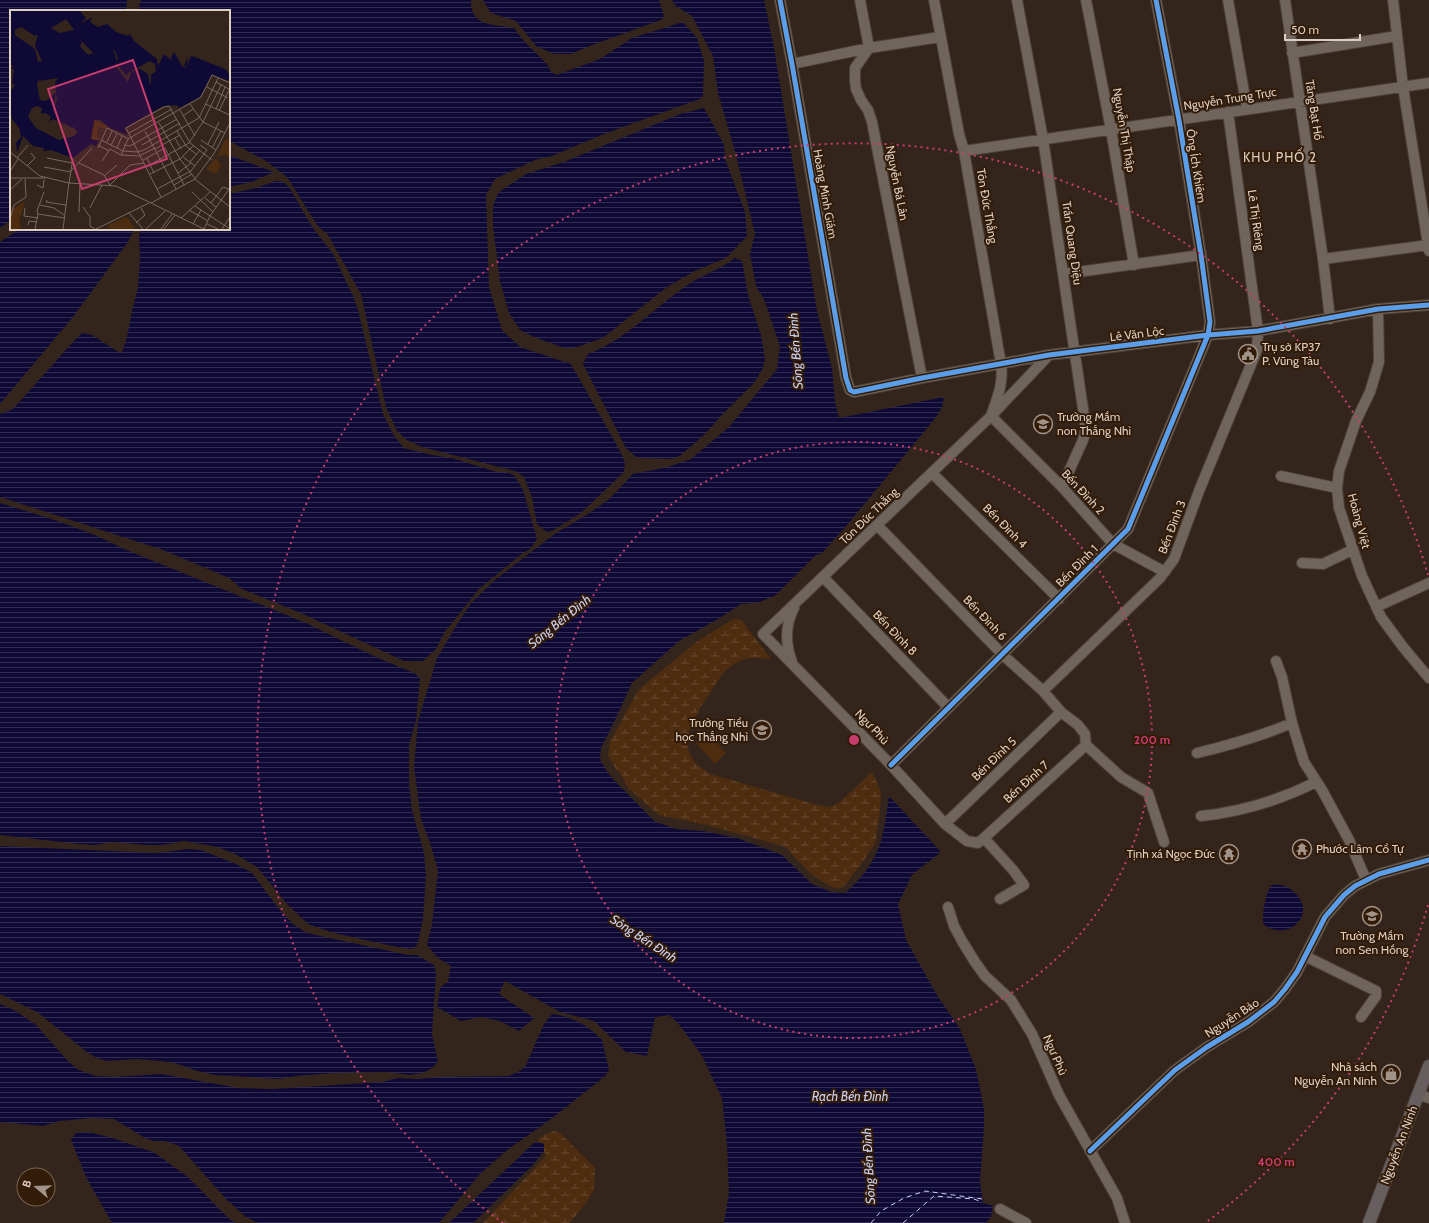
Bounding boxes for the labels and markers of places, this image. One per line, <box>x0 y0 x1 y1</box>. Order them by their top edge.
place label: Trụ sở KP37 P. Vũng Tàu <box>1262 339 1320 368</box>
public building icon: Trụ sở KP37 P. Vũng Tàu <box>1237 343 1259 365</box>
place label: Trường Mầm non Thắng Nhì <box>1057 409 1132 438</box>
school or university icon: Trường Mầm non Thắng Nhì <box>1032 413 1054 435</box>
place label: Trường Tiểu học Thắng Nhì <box>675 715 748 744</box>
school or university icon: Trường Tiểu học Thắng Nhì <box>751 719 773 741</box>
centre of rings <box>847 733 861 747</box>
temple icon: Phước Lâm Cổ Tự <box>1291 838 1313 860</box>
place label: Phước Lâm Cổ Tự <box>1316 841 1404 856</box>
temple icon: Tịnh xá Ngọc Đức <box>1218 843 1240 865</box>
place label: Tịnh xá Ngọc Đức <box>1127 846 1216 861</box>
school or university icon: Trường Mầm non Sen Hồng <box>1361 905 1383 927</box>
place label: Trường Mầm non Sen Hồng <box>1336 928 1409 957</box>
place label: Nhà sách Nguyễn An Ninh <box>1294 1059 1377 1088</box>
shop icon: Nhà sách Nguyễn An Ninh <box>1380 1063 1402 1085</box>

